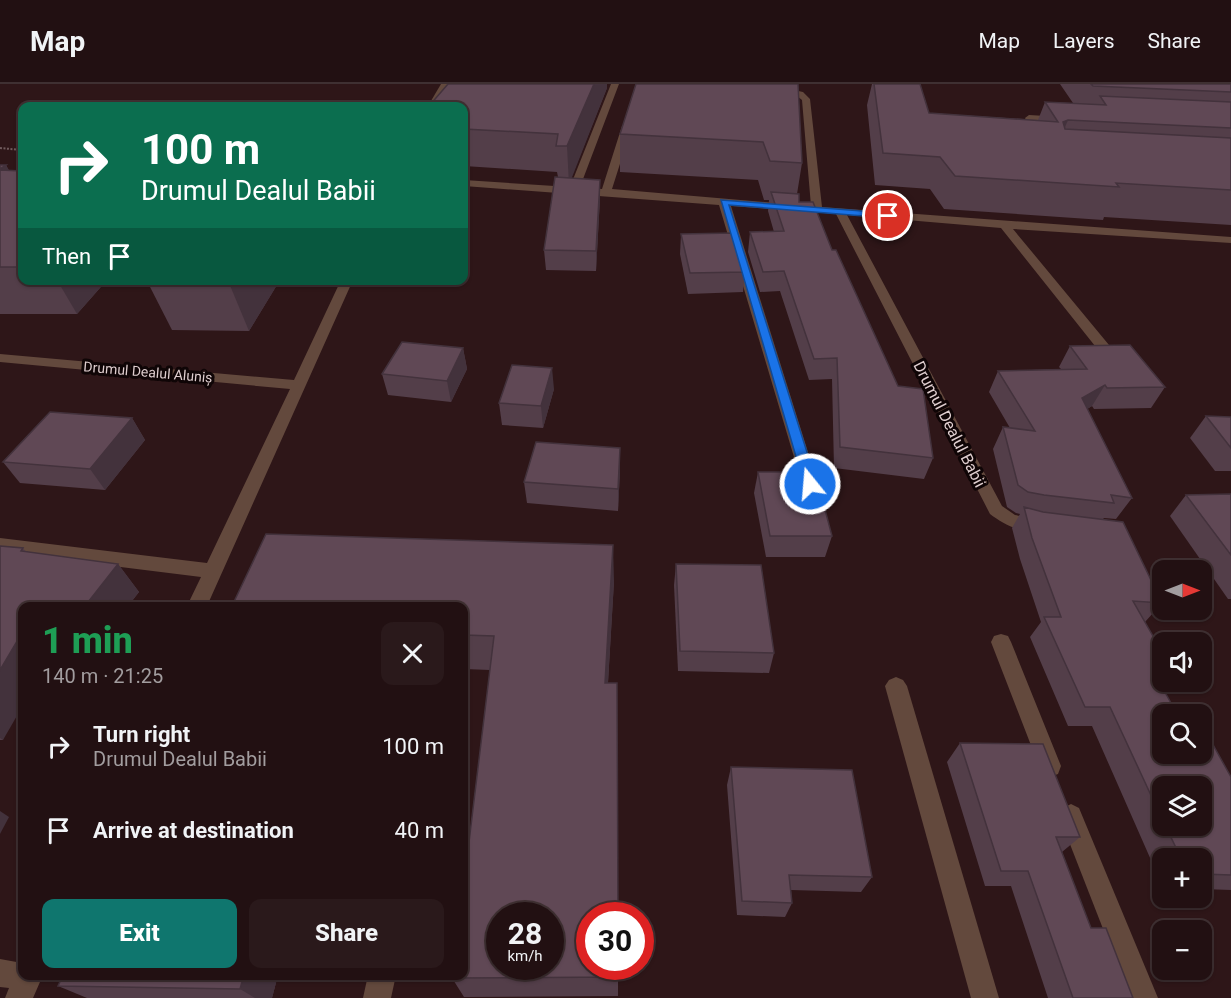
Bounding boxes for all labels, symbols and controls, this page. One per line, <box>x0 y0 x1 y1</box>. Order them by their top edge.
text: Map <box>30 25 85 58</box>
text: Map <box>978 29 1020 53</box>
text: Layers <box>1053 29 1114 53</box>
text: Share <box>1147 29 1201 53</box>
text: 100 m <box>141 125 260 174</box>
icon: right <box>42 126 120 204</box>
text: Drumul Dealul Babii <box>141 175 376 207</box>
pin <box>862 190 913 241</box>
icon: arrive <box>871 199 904 232</box>
icon: arrive <box>103 240 136 273</box>
text: Then <box>42 244 91 269</box>
street label: Drumul Dealul Aluniș <box>83 358 213 387</box>
street label: Drumul Dealul Babii <box>910 358 990 491</box>
position arrow <box>778 452 842 516</box>
north arrow <box>1152 560 1212 620</box>
map controls <box>1152 560 1212 980</box>
text: 1 min <box>42 620 133 662</box>
button: close <box>381 622 444 685</box>
button: sound <box>1152 632 1212 692</box>
text: 140 m · 21:25 <box>42 664 163 688</box>
button: search <box>1152 704 1212 764</box>
text: Turn right <box>93 722 190 747</box>
icon: right <box>42 730 75 763</box>
text: 100 m <box>382 734 444 759</box>
text: Drumul Dealul Babii <box>93 747 267 771</box>
button: layers <box>1152 776 1212 836</box>
icon: arrive <box>42 814 75 847</box>
text: Arrive at destination <box>93 818 294 843</box>
text: 40 m <box>395 818 444 843</box>
button: + <box>1152 848 1212 908</box>
button: Exit <box>42 899 237 968</box>
button: Share <box>249 899 444 968</box>
speed limit sign: 30 <box>576 902 654 980</box>
text: 28 <box>508 916 542 951</box>
button: − <box>1152 920 1212 980</box>
text: km/h <box>507 947 543 965</box>

